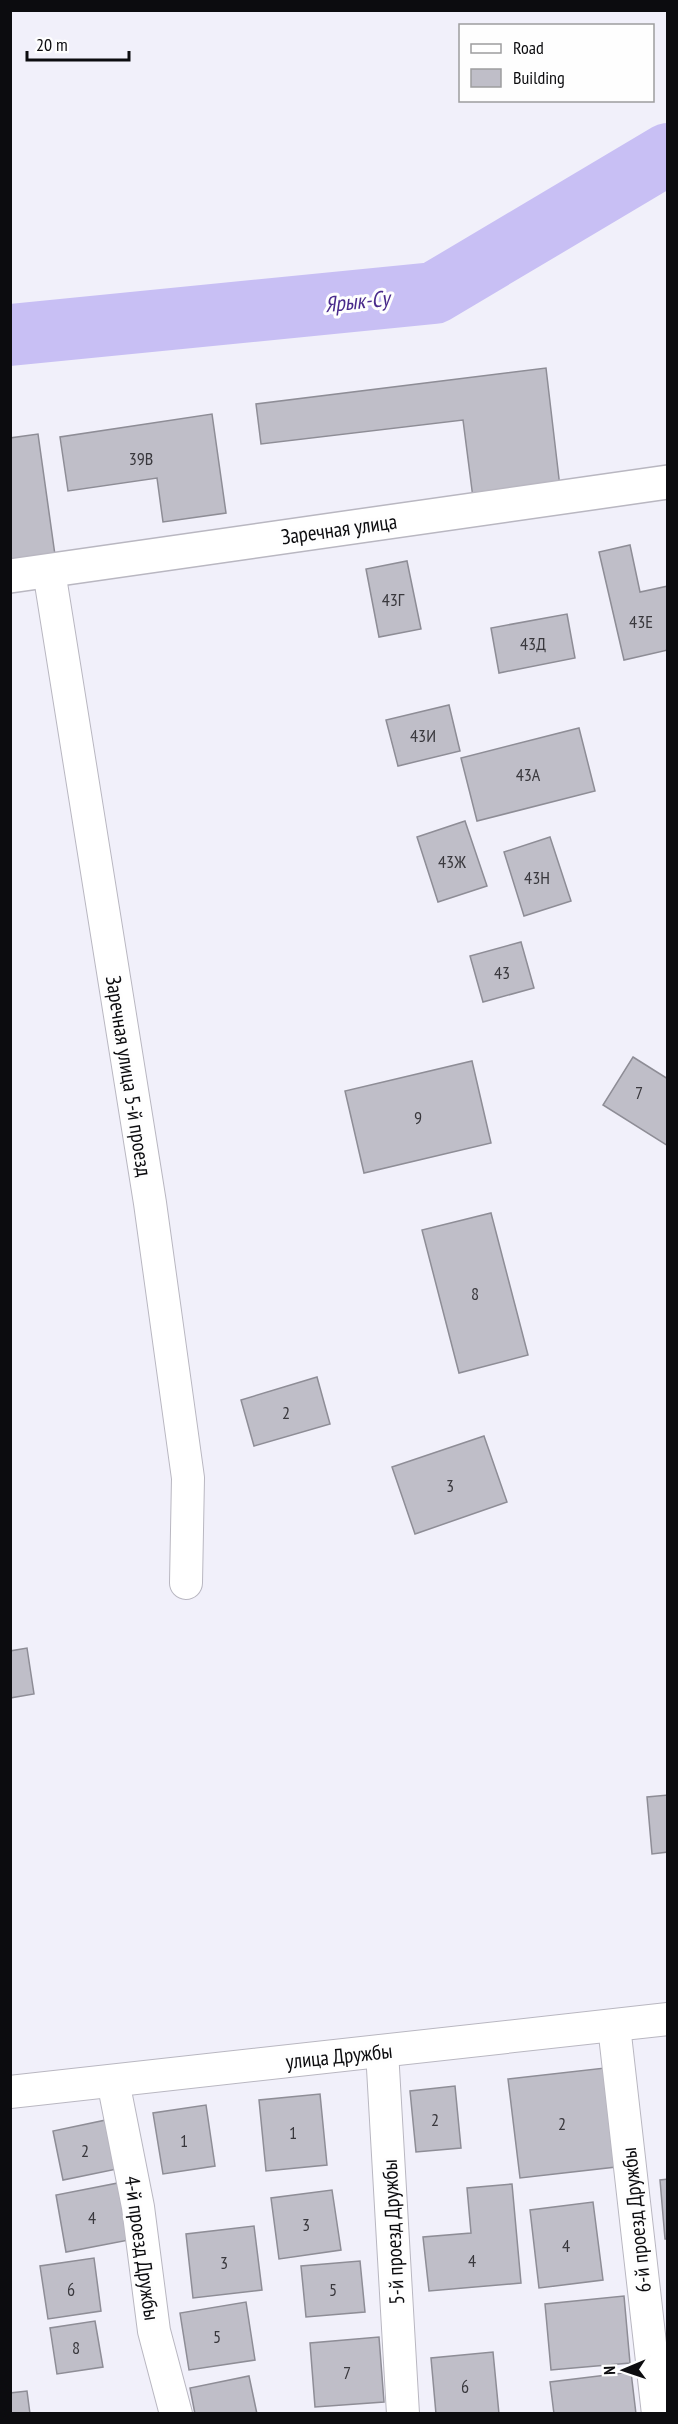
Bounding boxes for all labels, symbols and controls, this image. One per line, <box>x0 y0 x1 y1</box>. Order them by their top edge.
scale bar <box>27 24 129 62</box>
legend <box>459 24 654 102</box>
text: 20 m <box>36 33 68 56</box>
text: Road <box>513 36 544 59</box>
text: Building <box>513 66 565 89</box>
water label: Ярык-Су <box>323 283 393 318</box>
house number: 39В <box>129 447 153 470</box>
street label: Заречная улица <box>279 508 399 550</box>
house number: 43Г <box>382 588 405 611</box>
house number: 43Е <box>629 610 653 633</box>
house number: 43Д <box>520 632 546 655</box>
house number: 43И <box>410 724 436 747</box>
house number: 43А <box>516 763 541 786</box>
house number: 43Ж <box>438 850 466 873</box>
house number: 43Н <box>524 866 550 889</box>
house number: 43 <box>494 961 510 984</box>
street label: Заречная улица 5-й проезд <box>100 974 158 1178</box>
house number: 7 <box>635 1081 643 1104</box>
house number: 9 <box>414 1106 422 1129</box>
house number: 8 <box>471 1282 479 1305</box>
house number: 2 <box>282 1401 290 1424</box>
house number: 3 <box>446 1474 454 1497</box>
street label: улица Дружбы <box>284 2037 394 2075</box>
house number: 2 <box>431 2108 439 2131</box>
house number: 2 <box>558 2112 566 2135</box>
house number: 1 <box>289 2121 297 2144</box>
house number: 1 <box>180 2129 188 2152</box>
house number: 2 <box>81 2139 89 2162</box>
street label: 6-й проезд Дружбы <box>615 2146 657 2294</box>
street label: 5-й проезд Дружбы <box>376 2159 410 2305</box>
street label: 4-й проезд Дружбы <box>118 2174 166 2322</box>
house number: 4 <box>88 2206 96 2229</box>
house number: 3 <box>302 2213 310 2236</box>
house number: 4 <box>562 2234 570 2257</box>
house number: 4 <box>468 2249 476 2272</box>
house number: 3 <box>220 2251 228 2274</box>
house number: 6 <box>67 2278 75 2301</box>
house number: 5 <box>329 2278 337 2301</box>
house number: 5 <box>213 2325 221 2348</box>
house number: 8 <box>72 2336 80 2359</box>
north arrow <box>594 2340 654 2400</box>
house number: 7 <box>343 2361 351 2384</box>
text: N <box>599 2366 619 2375</box>
house number: 6 <box>461 2375 469 2398</box>

